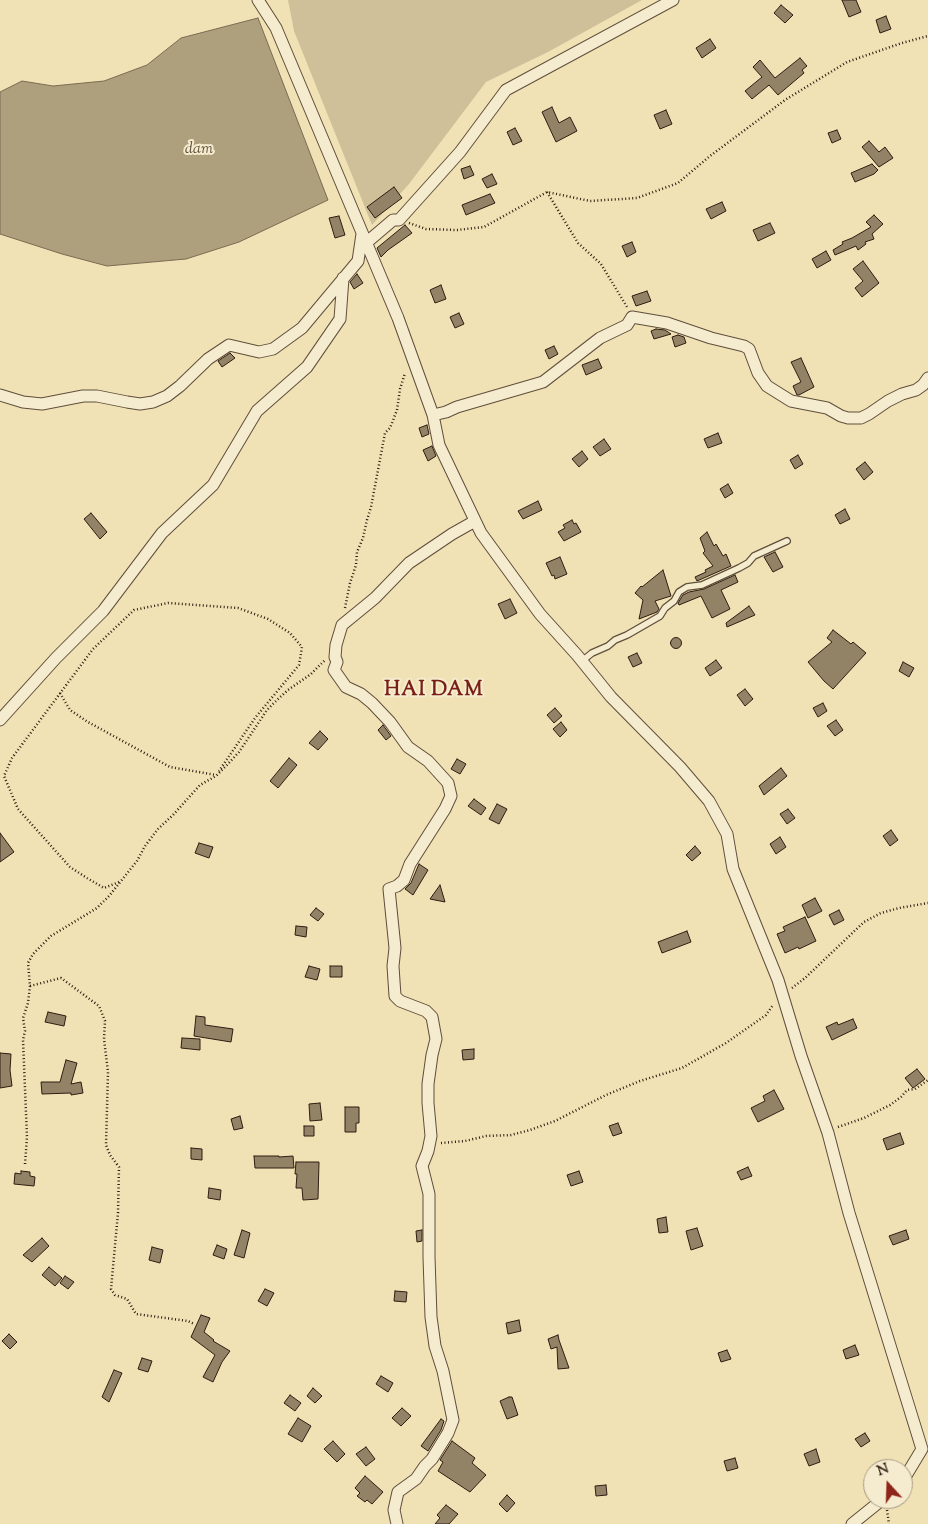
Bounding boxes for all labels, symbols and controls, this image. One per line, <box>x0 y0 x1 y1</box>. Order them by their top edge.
water label: dam <box>185 140 213 160</box>
district label: HAI DAM <box>383 680 485 704</box>
north arrow <box>863 1459 913 1509</box>
text: N <box>875 1460 892 1482</box>

